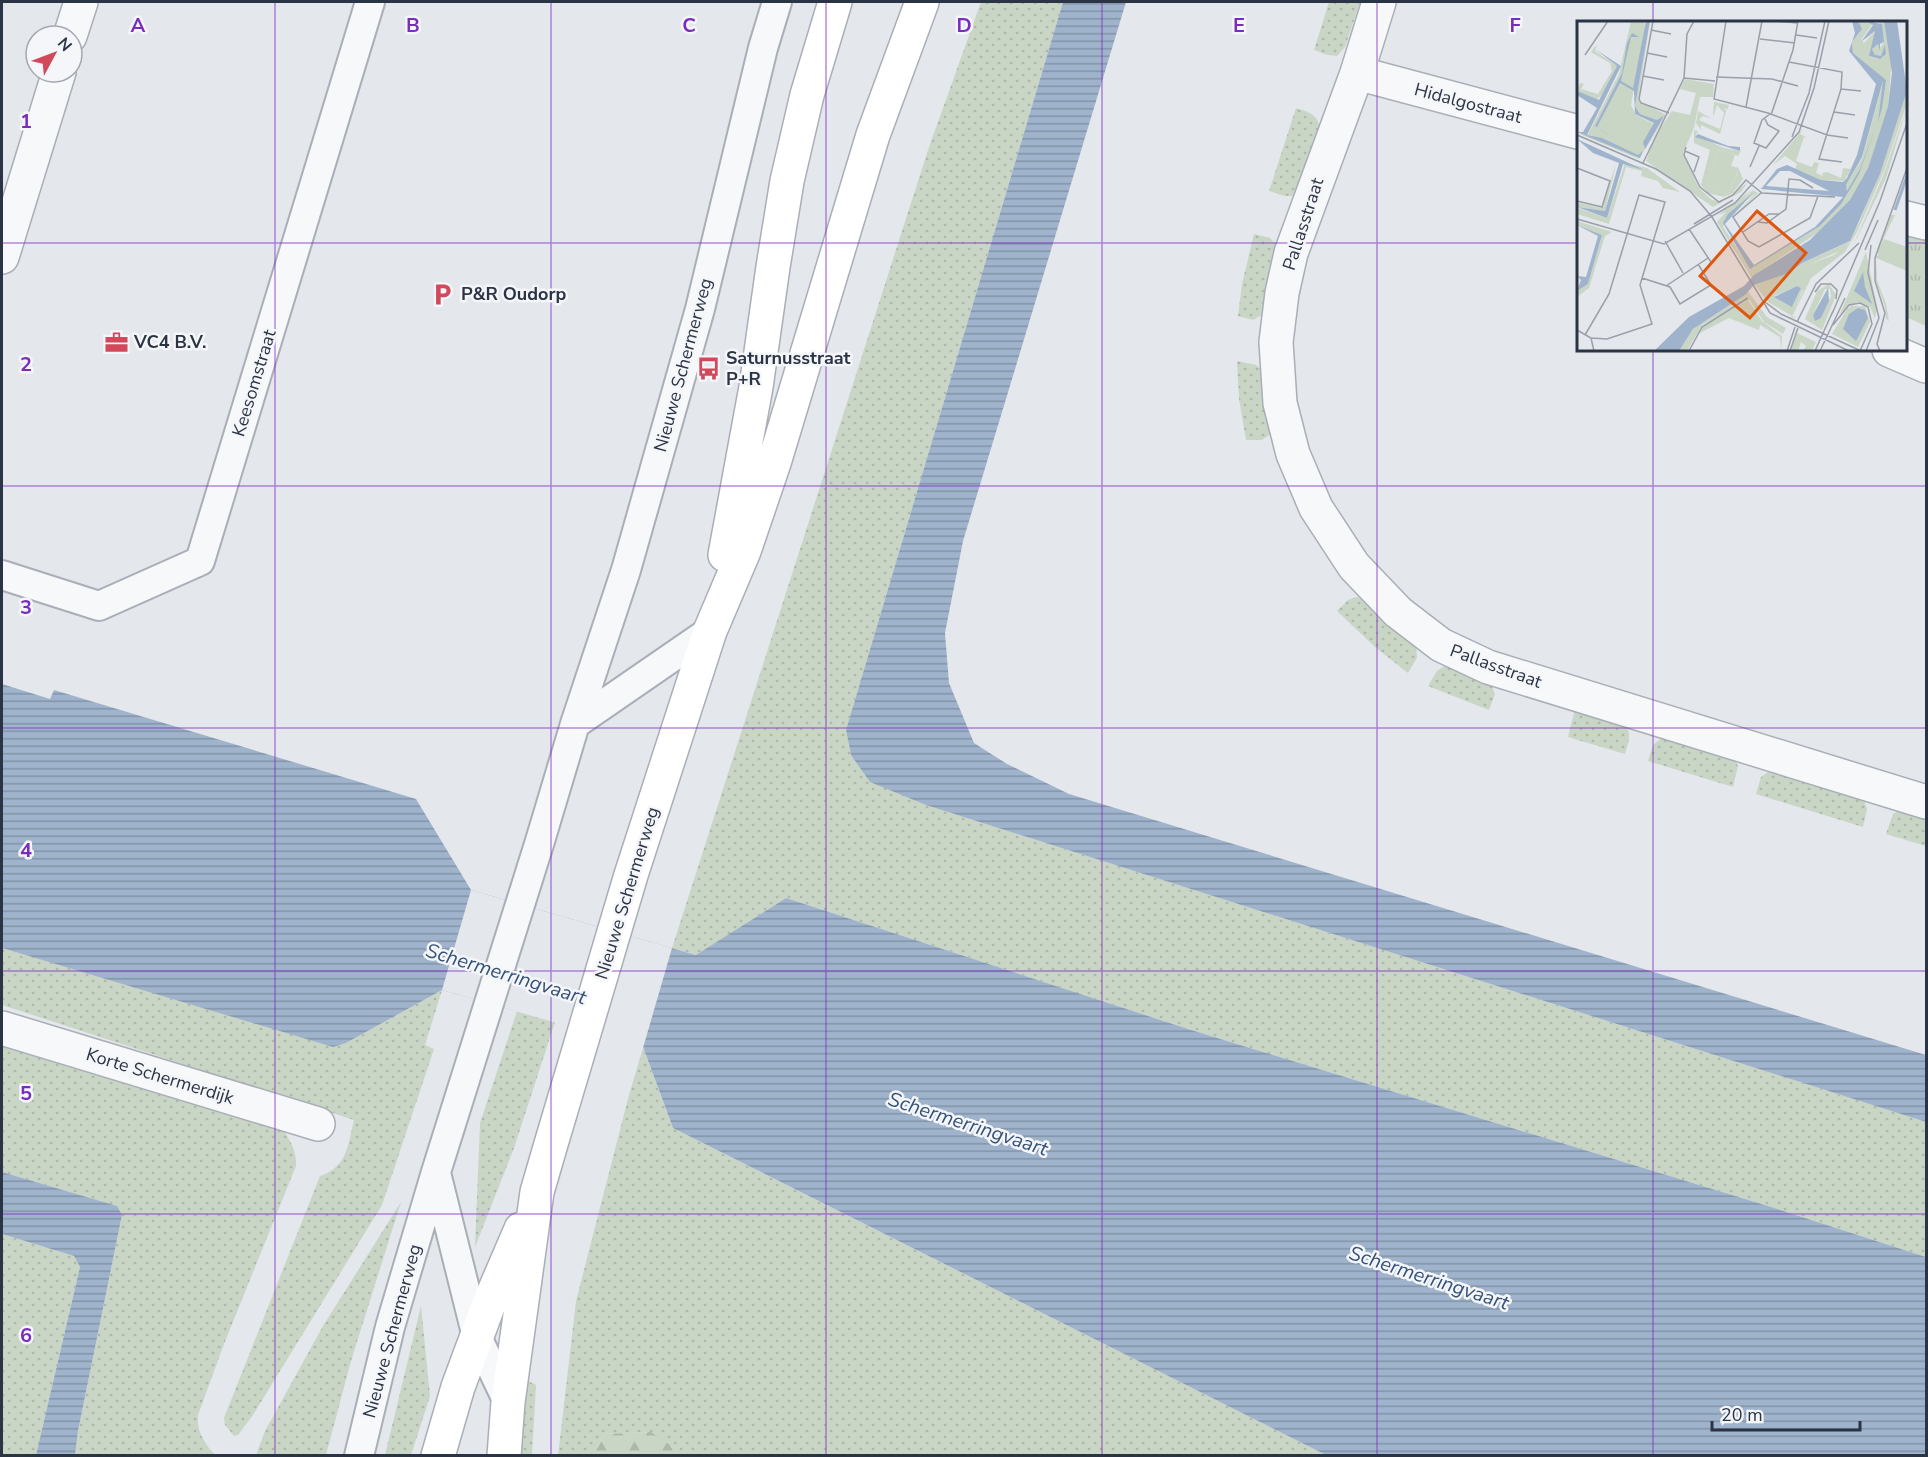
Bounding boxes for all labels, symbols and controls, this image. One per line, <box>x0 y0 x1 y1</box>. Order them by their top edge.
text: A <box>131 12 146 39</box>
text: B <box>406 12 420 39</box>
text: C <box>682 12 696 39</box>
text: D <box>956 12 972 39</box>
text: E <box>1233 12 1245 39</box>
text: F <box>1509 12 1521 39</box>
inset map <box>1577 21 1907 351</box>
north arrow <box>24 24 84 84</box>
text: N <box>52 33 77 57</box>
street label: Hidalgostraat <box>1412 77 1525 129</box>
text: 1 <box>20 108 32 135</box>
street label: Pallasstraat <box>1277 174 1329 273</box>
street label: Nieuwe Schermerweg <box>648 275 718 455</box>
parking icon: P&R Oudorp <box>430 281 456 307</box>
place label: P&R Oudorp <box>461 282 567 306</box>
street label: Keesomstraat <box>226 326 282 440</box>
office icon: VC4 B.V. <box>103 329 129 355</box>
place label: VC4 B.V. <box>133 330 206 354</box>
place label: Saturnusstraat P+R <box>726 346 851 391</box>
text: 2 <box>20 351 32 378</box>
bus stop icon: Saturnusstraat P+R <box>695 355 721 381</box>
text: 3 <box>20 594 32 621</box>
street label: Pallasstraat <box>1447 638 1546 694</box>
street label: Nieuwe Schermerweg <box>589 804 665 982</box>
text: 4 <box>20 837 32 864</box>
water label: Schermerringvaart <box>422 937 591 1012</box>
street label: Korte Schermerdijk <box>83 1042 238 1110</box>
text: 5 <box>20 1080 32 1107</box>
water label: Schermerringvaart <box>885 1085 1052 1163</box>
water label: Schermerringvaart <box>1346 1239 1513 1317</box>
street label: Nieuwe Schermerweg <box>357 1241 427 1421</box>
text: 6 <box>20 1322 32 1349</box>
scale bar <box>1712 1394 1860 1432</box>
text: 20 m <box>1721 1403 1763 1427</box>

